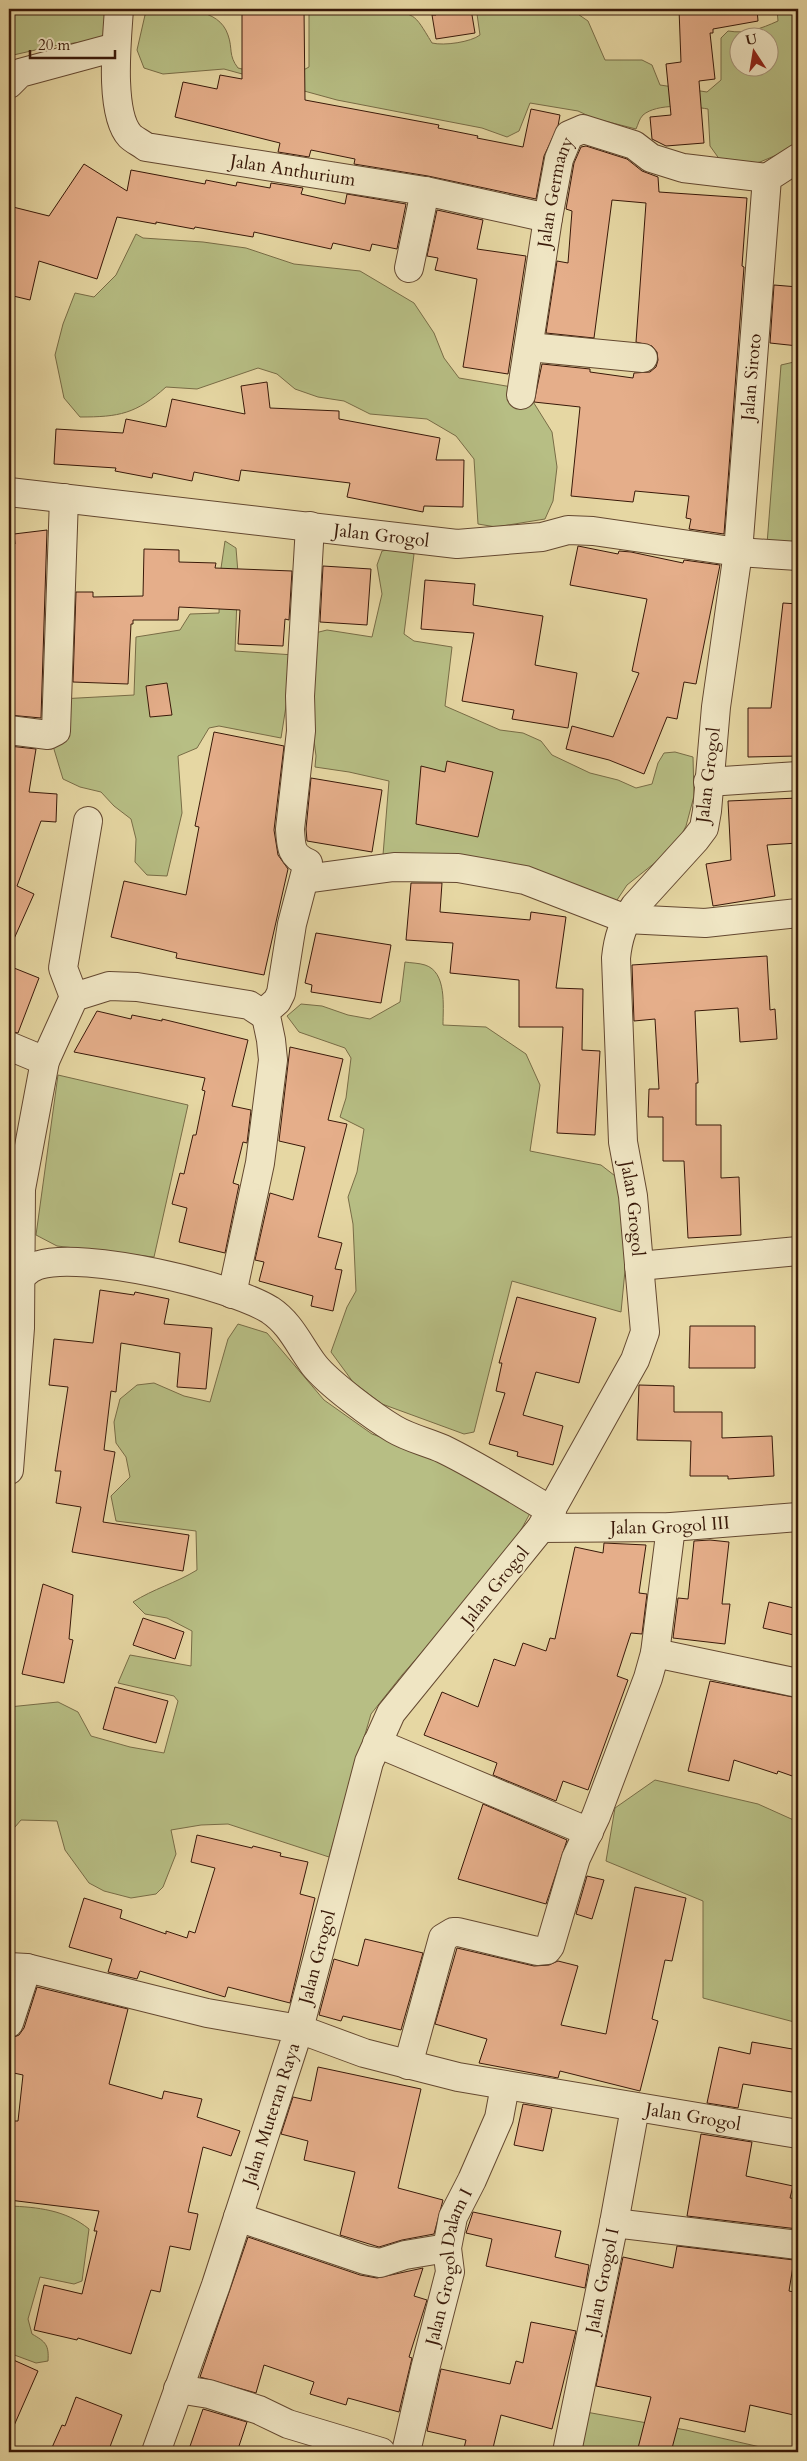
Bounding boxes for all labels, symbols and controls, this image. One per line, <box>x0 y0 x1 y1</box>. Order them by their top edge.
scale bar <box>30 28 115 60</box>
north arrow <box>730 28 780 78</box>
text: U <box>744 29 760 50</box>
text: 20 m <box>38 35 70 55</box>
street label: Jalan Germany <box>531 132 580 252</box>
street label: Jalan Anthurium <box>225 148 358 193</box>
street label: Jalan Siroto <box>735 332 768 425</box>
street label: Jalan Grogol <box>329 517 431 554</box>
street label: Jalan Grogol <box>690 725 727 827</box>
street label: Jalan Grogol <box>613 1156 650 1258</box>
street label: Jalan Grogol III <box>607 1510 731 1540</box>
street label: Jalan Grogol <box>454 1541 536 1634</box>
street label: Jalan Grogol <box>292 1907 342 2010</box>
street label: Jalan Muteran Raya <box>236 2039 306 2192</box>
street label: Jalan Grogol <box>641 2096 743 2137</box>
street label: Jalan Grogol Dalam I <box>419 2184 479 2351</box>
street label: Jalan Grogol I <box>579 2226 626 2339</box>

